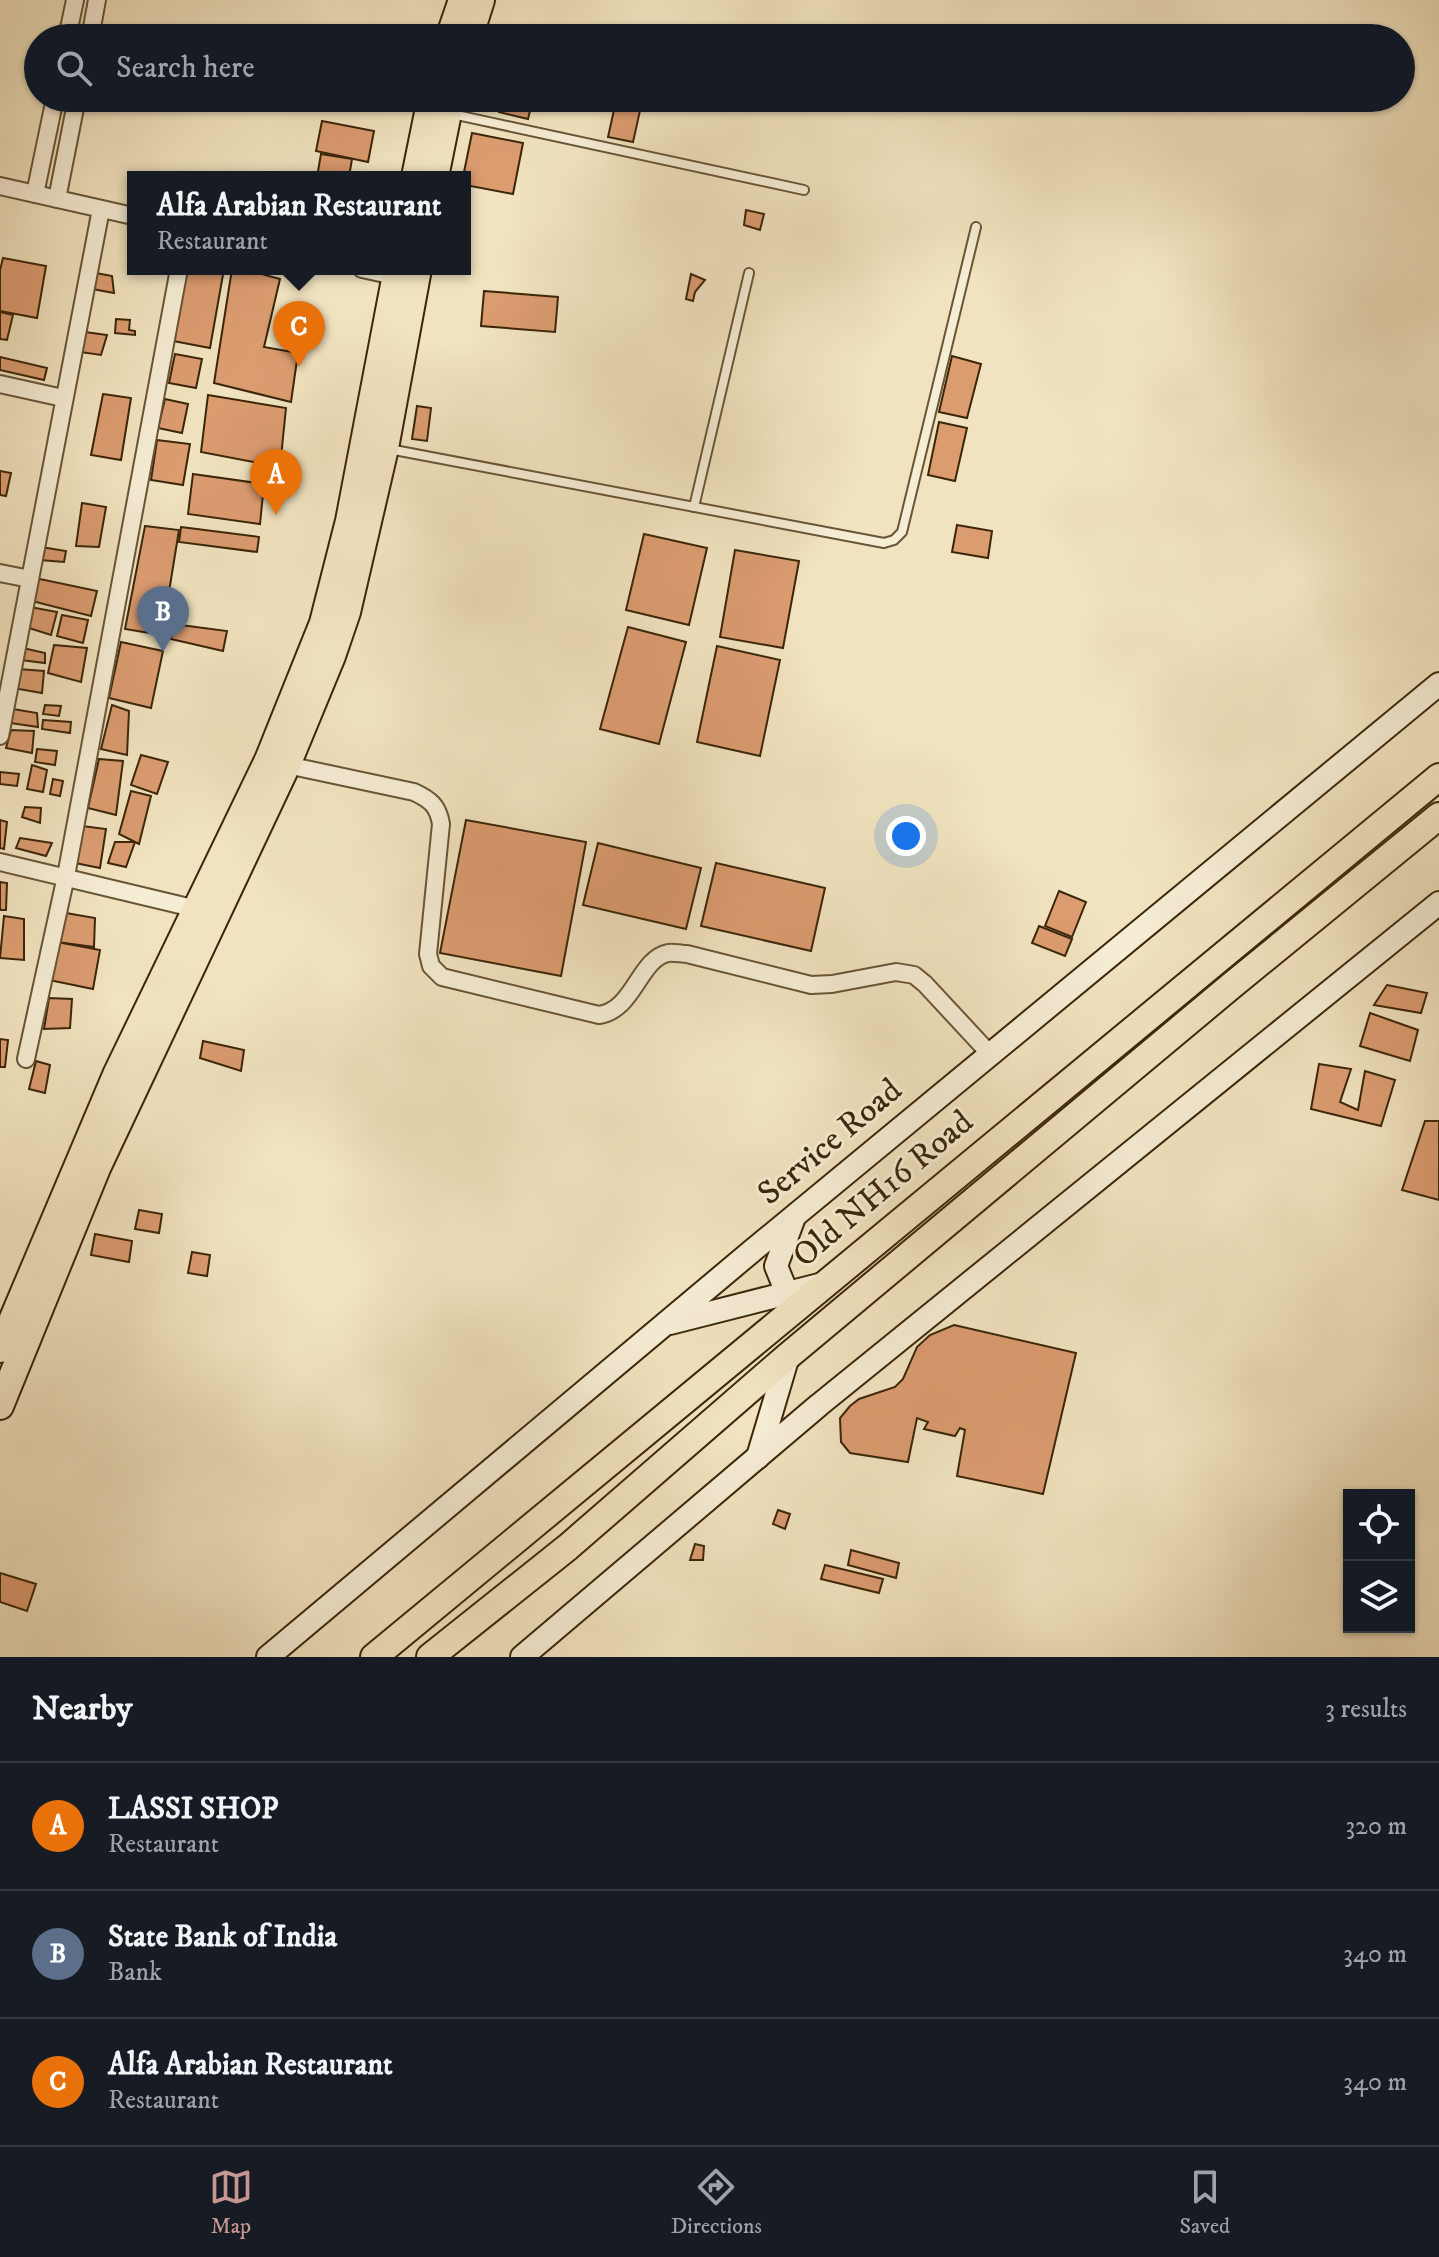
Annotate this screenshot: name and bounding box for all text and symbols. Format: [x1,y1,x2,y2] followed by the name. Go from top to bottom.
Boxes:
[24,24,1415,112] search box
[52,46,96,90] icon: search
[116,50,255,87] text: Search here
[127,171,471,275] popup
[157,188,441,225] text: Alfa Arabian Restaurant
[157,225,268,258] text: Restaurant
[273,301,325,367] pin: C
[250,449,302,515] pin: A
[137,586,189,652] pin: B
[886,816,926,856] your location
[749,1070,911,1214] street label: Service Road
[784,1101,982,1277] street label: Old NH16 Road
[1343,1489,1415,1633] map controls
[1343,1489,1415,1561] button: locate
[1343,1561,1415,1633] button: layers
[32,1688,133,1730] text: Nearby
[1325,1693,1407,1726] text: 3 results
[108,1791,278,1828] text: LASSI SHOP
[50,1810,66,1843] text: A
[1345,1810,1407,1843] text: 320 m
[108,1828,219,1861] text: Restaurant
[108,1919,337,1956] text: State Bank of India
[50,1938,66,1971] text: B
[1343,1938,1407,1971] text: 340 m
[108,1956,162,1989] text: Bank
[108,2047,393,2084] text: Alfa Arabian Restaurant
[49,2066,67,2099] text: C
[1343,2066,1407,2099] text: 340 m
[108,2084,219,2117] text: Restaurant
[209,2165,253,2240] tab: Map
[671,2165,762,2240] tab: Directions
[1180,2165,1230,2240] tab: Saved

